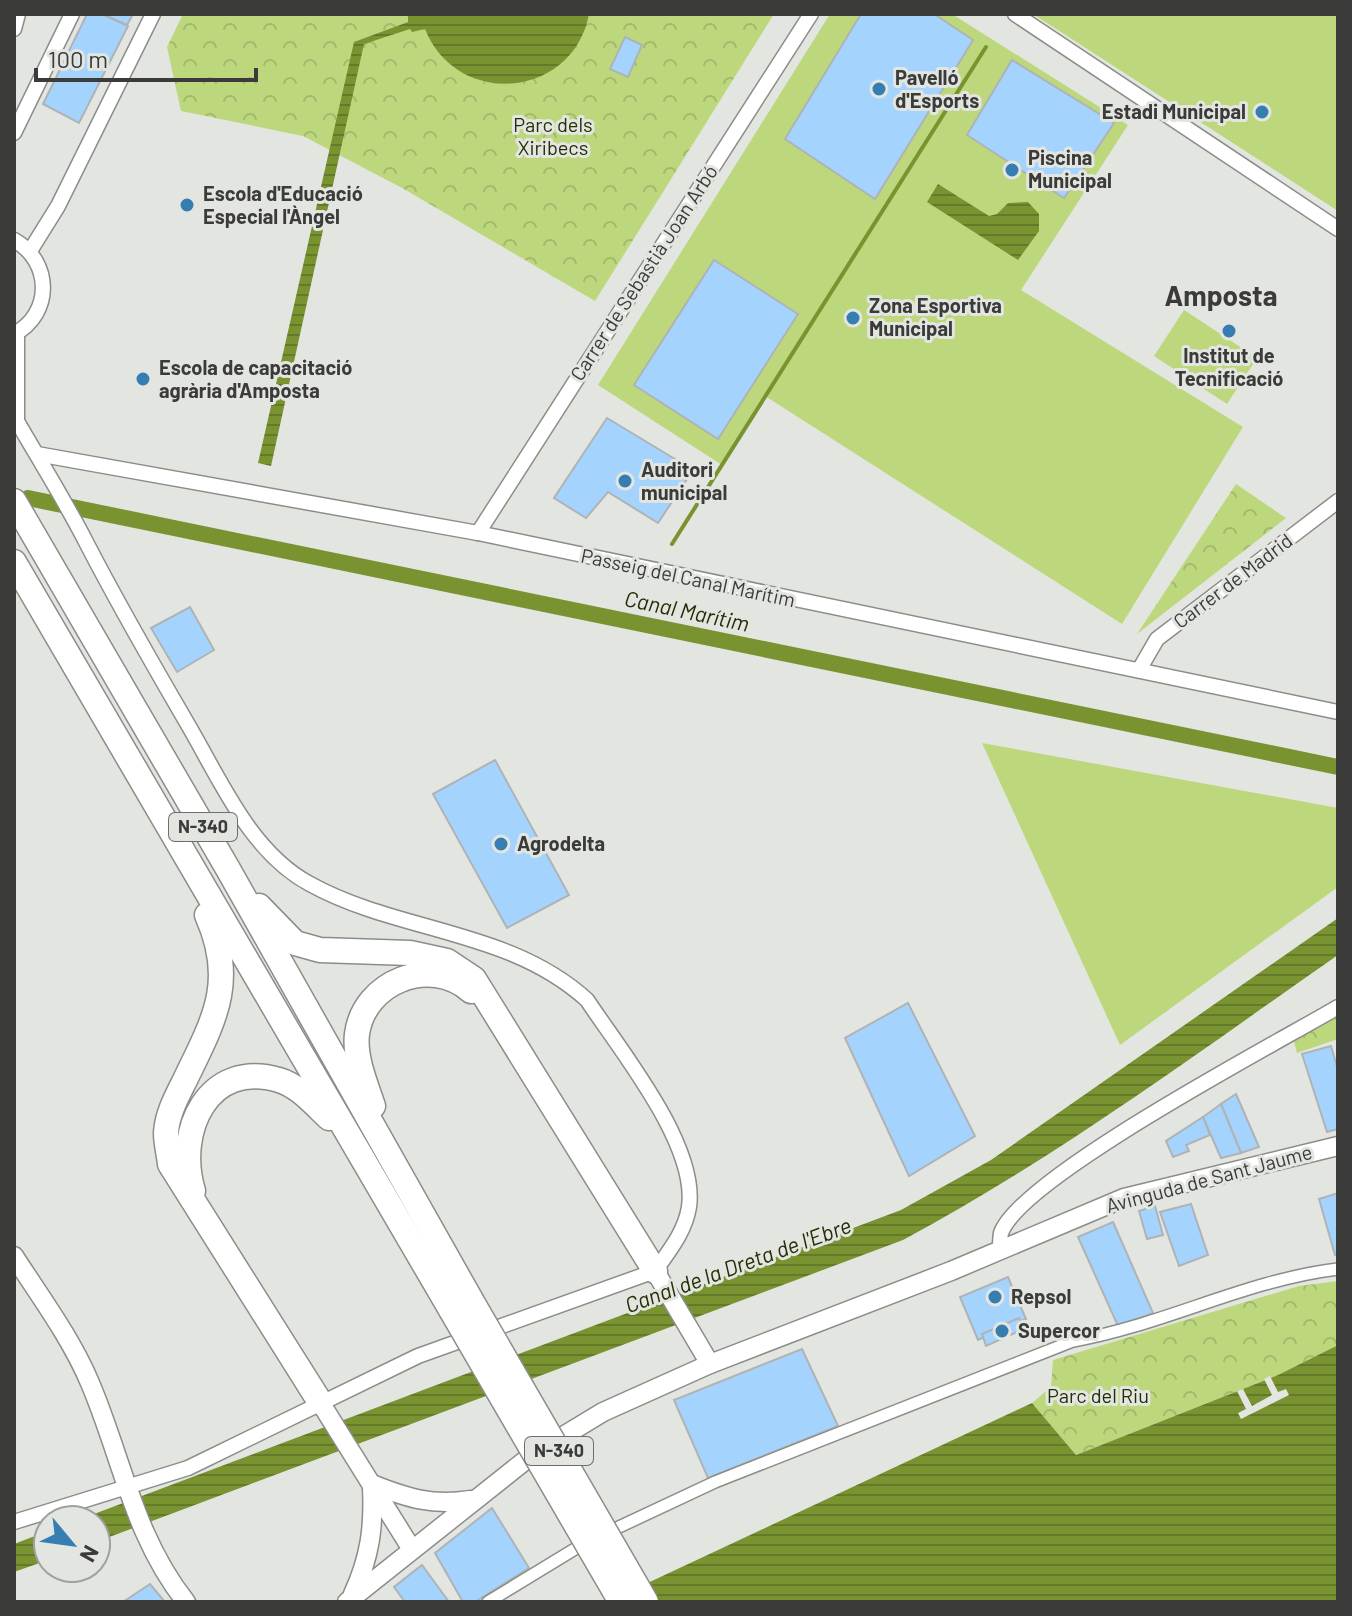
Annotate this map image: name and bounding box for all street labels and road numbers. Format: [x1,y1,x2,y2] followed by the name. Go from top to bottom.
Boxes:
[564,160,722,385] street label: Carrer de Sebastià Joan Arbó
[1168,528,1297,633] street label: Carrer de Madrid
[579,544,797,612] street label: Passeig del Canal Marítim
[169,813,237,841] road number: N-340
[1103,1139,1315,1217] street label: Avinguda de Sant Jaume
[525,1437,593,1465] road number: N-340

